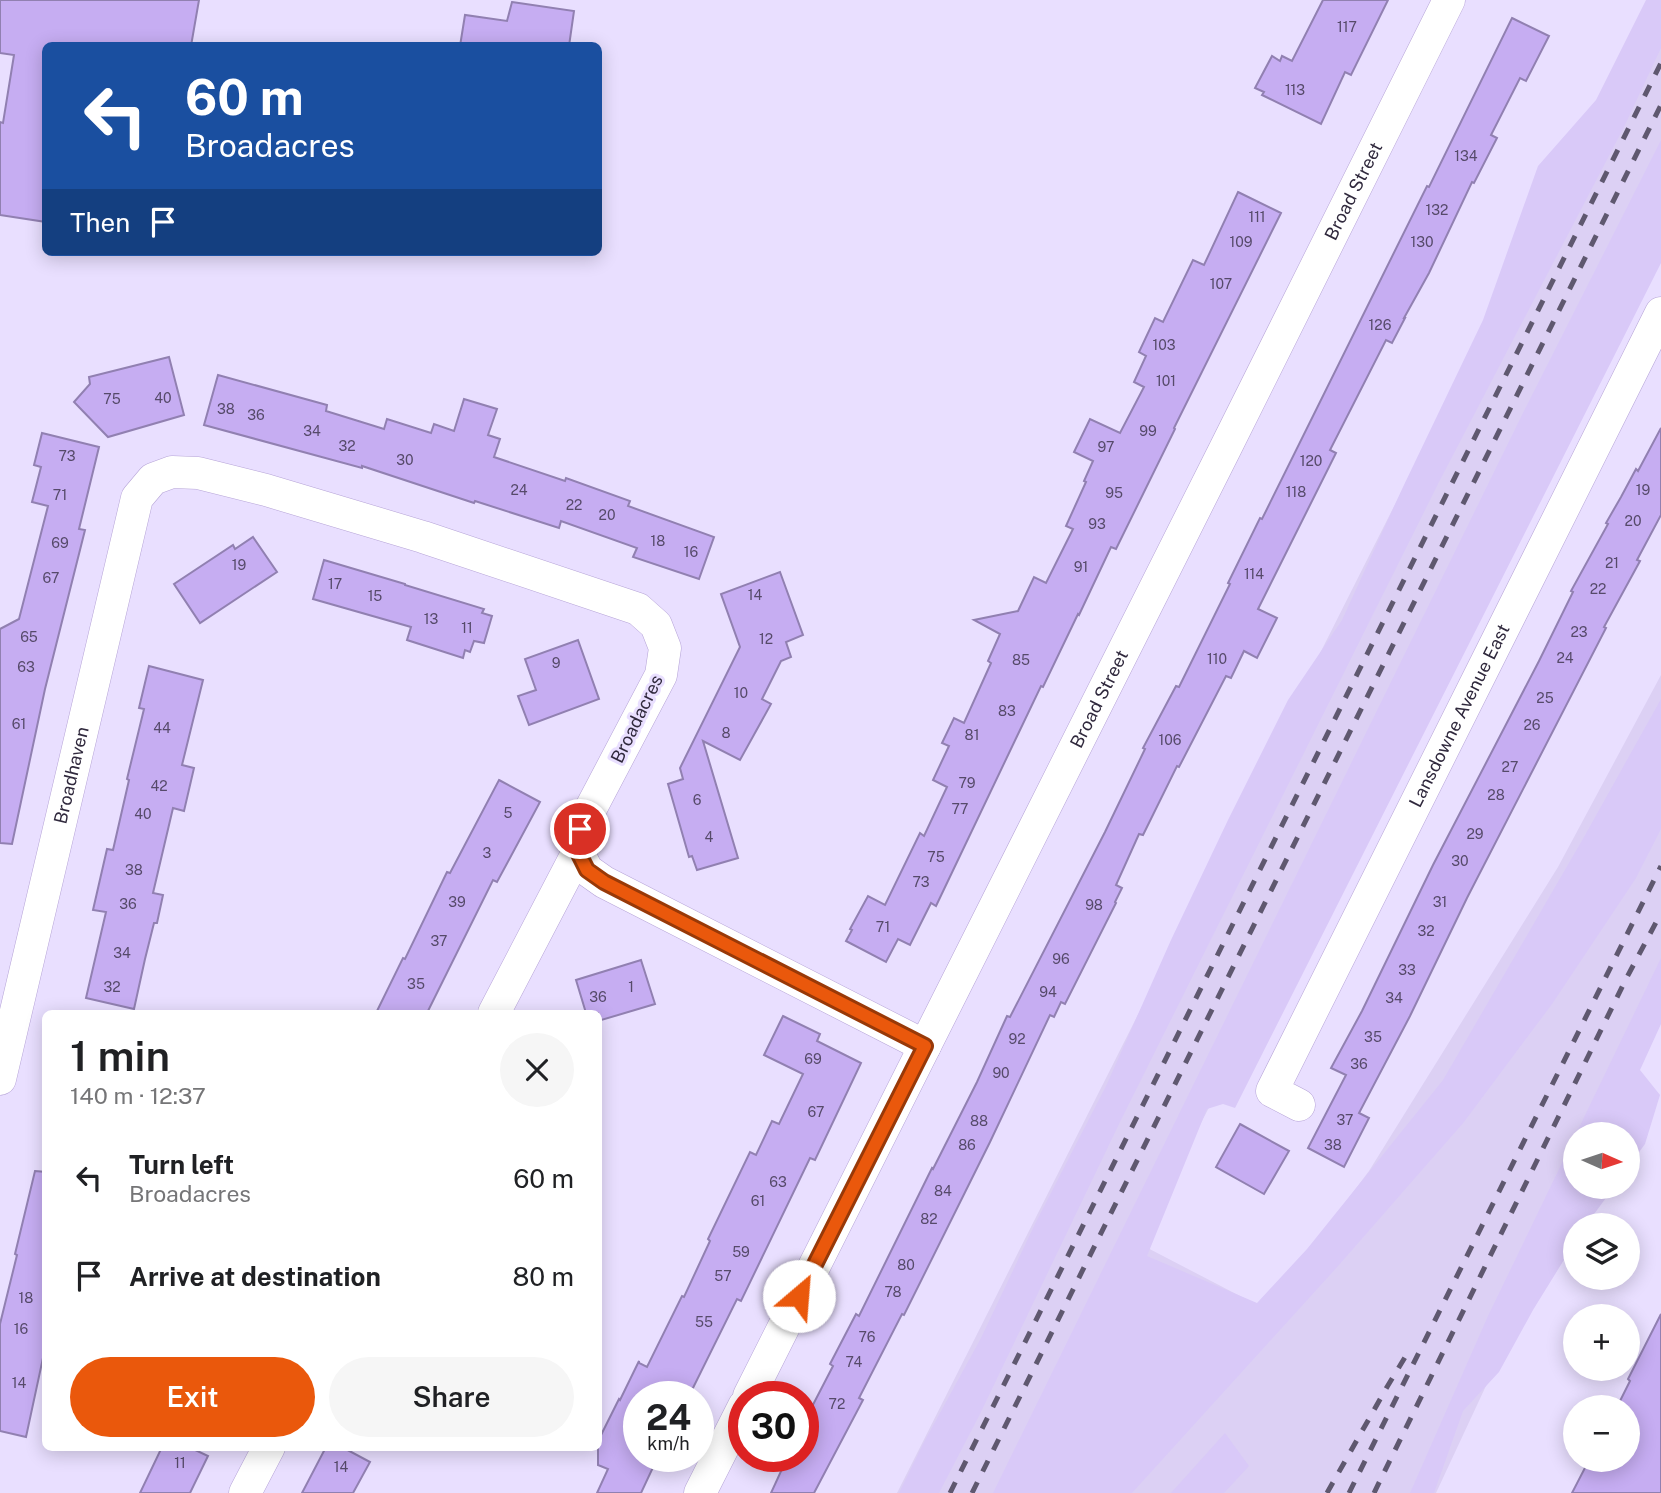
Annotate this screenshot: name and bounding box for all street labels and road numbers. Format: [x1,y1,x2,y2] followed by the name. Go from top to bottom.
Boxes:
[1320,139,1386,243] street label: Broad Street
[1405,620,1514,811] street label: Lansdowne Avenue East
[1065,646,1132,751] street label: Broad Street
[606,671,667,766] street label: Broadacres
[49,724,93,826] street label: Broadhaven

